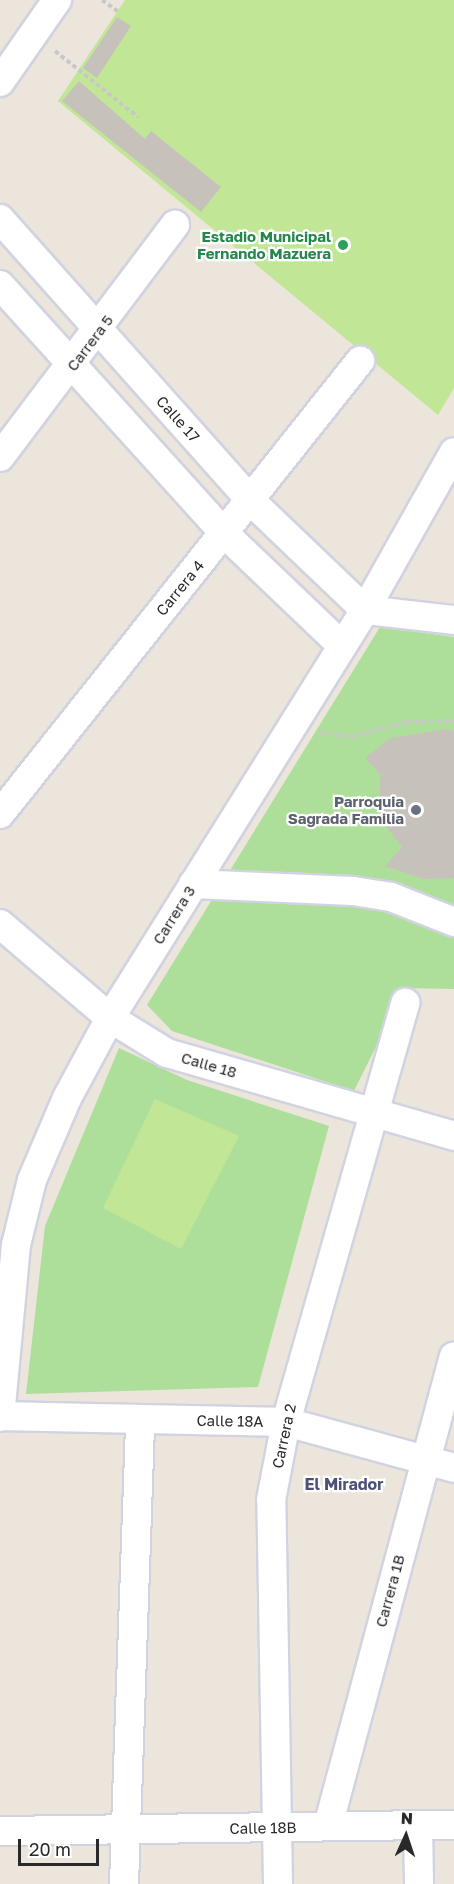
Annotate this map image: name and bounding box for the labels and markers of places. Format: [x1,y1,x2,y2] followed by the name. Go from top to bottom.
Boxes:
[197,227,331,262] place label: Estadio Municipal Fernando Mazuera
[336,238,350,252] marker: Estadio Municipal Fernando Mazuera
[288,792,404,827] place label: Parroquia Sagrada Familia
[409,803,423,817] marker: Parroquia Sagrada Familia

